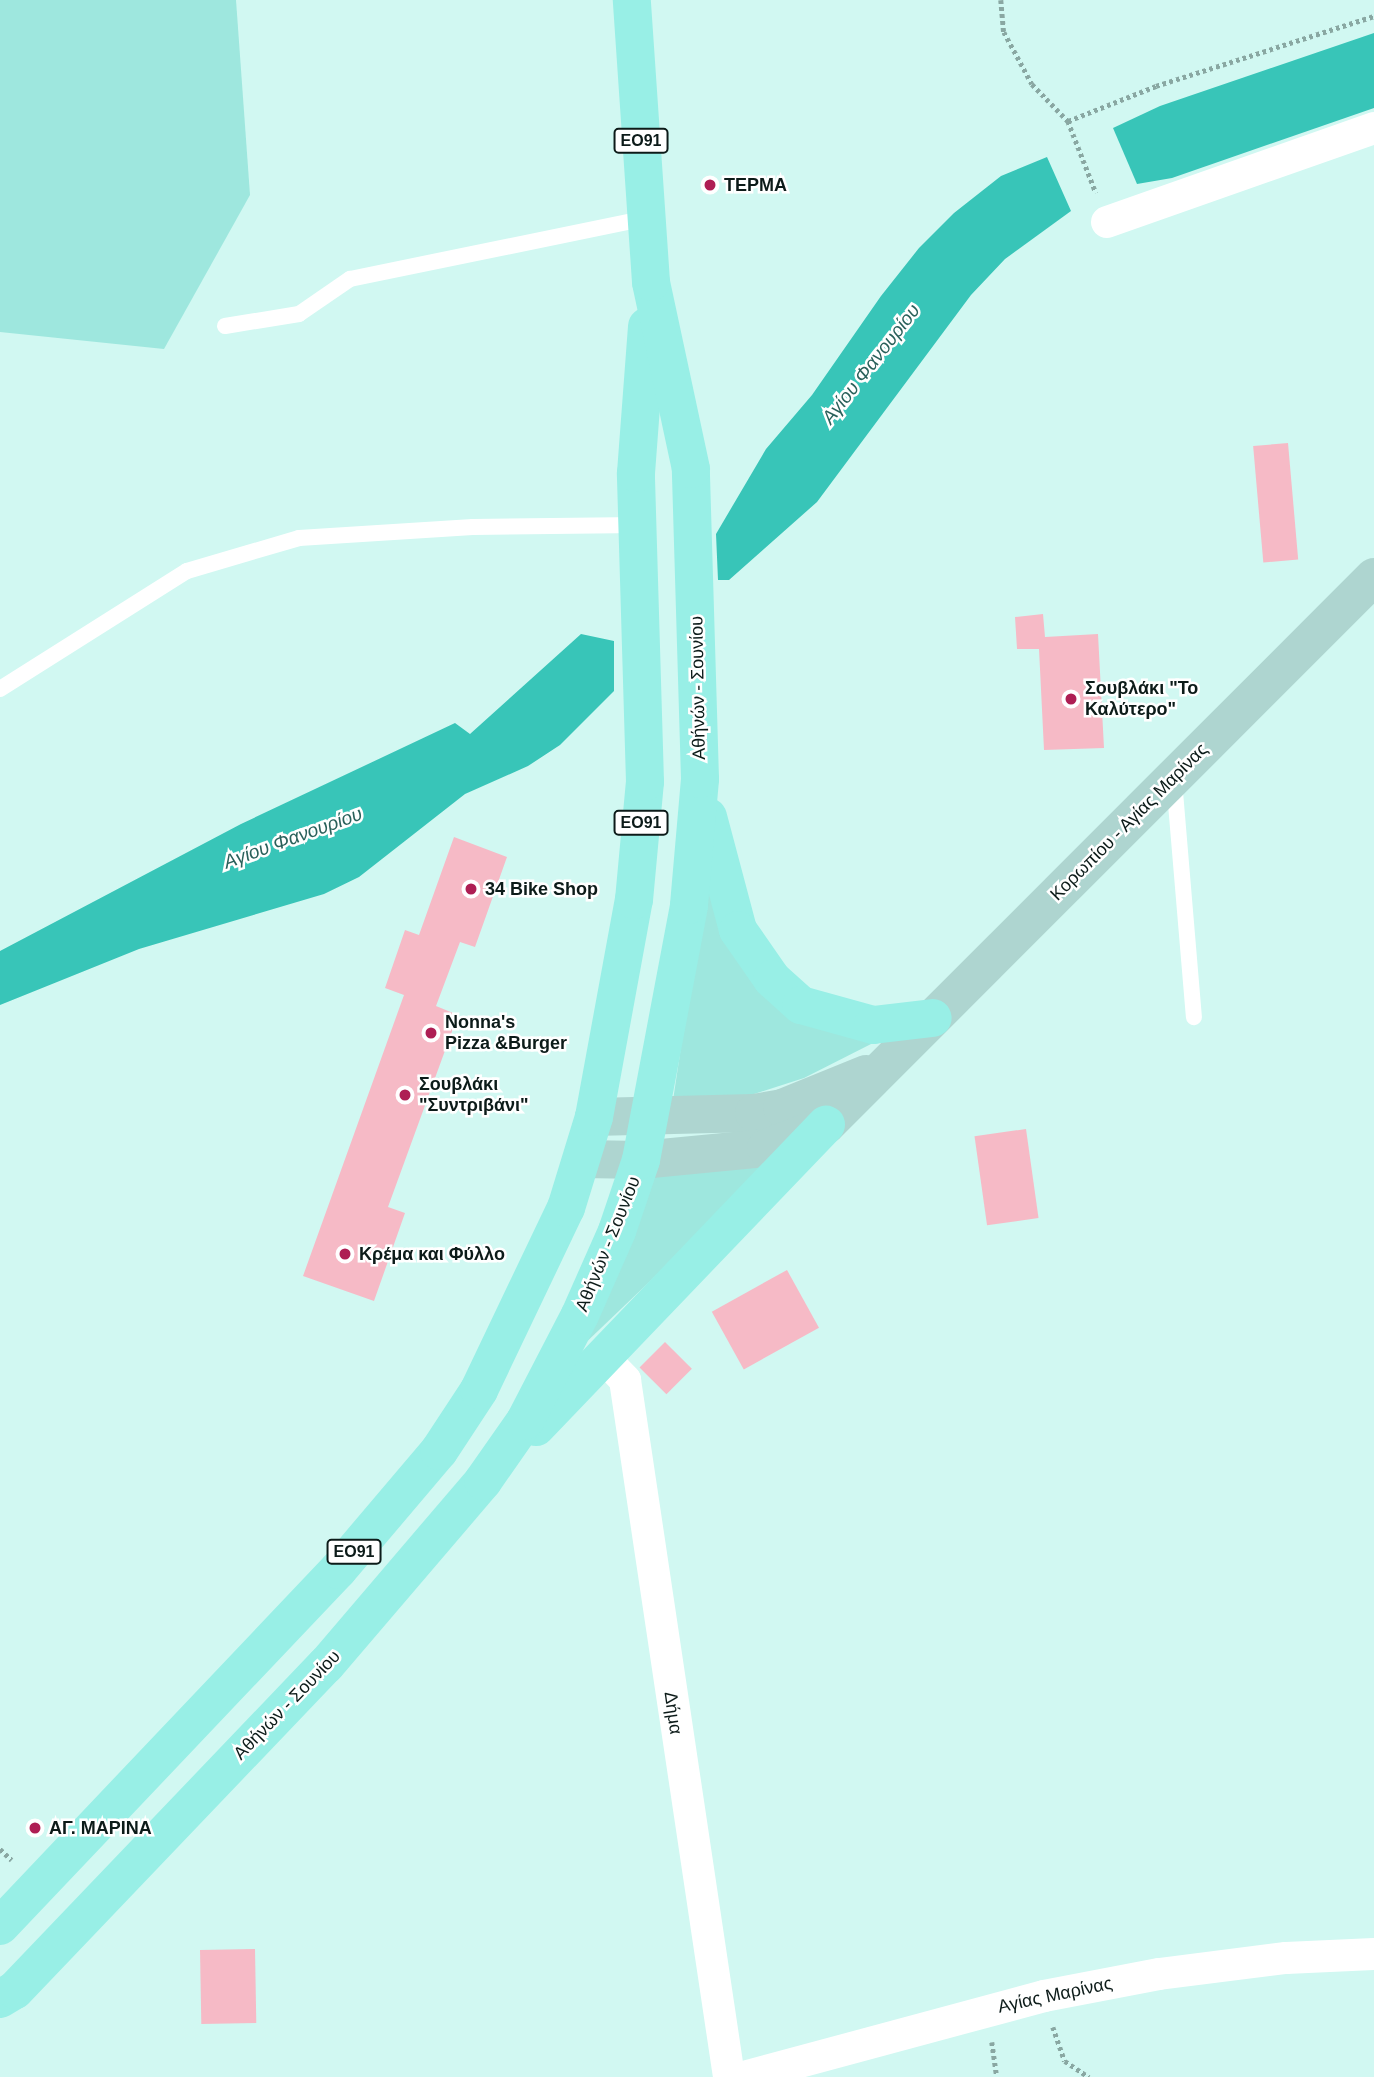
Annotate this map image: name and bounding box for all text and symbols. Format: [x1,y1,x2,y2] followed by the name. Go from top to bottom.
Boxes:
[613,128,669,154] road number: ΕΟ91
[724,174,787,196] place label: ΤΕΡΜΑ
[702,177,718,193] marker: ΤΕΡΜΑ
[817,300,925,428] water label: Αγίου Φανουρίου
[686,616,710,760] street label: Αθήνών - Σουνίου
[1085,678,1198,720] place label: Σουβλάκι "Το Καλύτερο"
[1063,691,1079,707] marker: Σουβλάκι "Το Καλύτερο"
[1045,738,1213,906] street label: Κορωπίου - Αγίας Μαρίνας
[221,802,365,874] water label: Αγίου Φανουρίου
[613,810,669,836] road number: ΕΟ91
[485,878,598,900] place label: 34 Bike Shop
[463,881,479,897] marker: 34 Bike Shop
[445,1012,567,1054] place label: Nonna's Pizza &Burger
[423,1025,439,1041] marker: Nonna's Pizza &Burger
[419,1074,529,1116] place label: Σουβλάκι "Συντριβάνι"
[397,1087,413,1103] marker: Σουβλάκι "Συντριβάνι"
[571,1173,645,1315] street label: Αθήνών - Σουνίου
[359,1243,505,1265] place label: Κρέμα και Φύλλο
[337,1246,353,1262] marker: Κρέμα και Φύλλο
[326,1540,382,1564] road number: ΕΟ91
[229,1646,345,1764] street label: Αθήνών - Σουνίου
[659,1690,687,1736] street label: Δήμα
[49,1817,152,1839] place label: ΑΓ. ΜΑΡΙΝΑ
[27,1820,43,1836] marker: ΑΓ. ΜΑΡΙΝΑ
[996,1972,1114,2018] street label: Αγίας Μαρίνας

